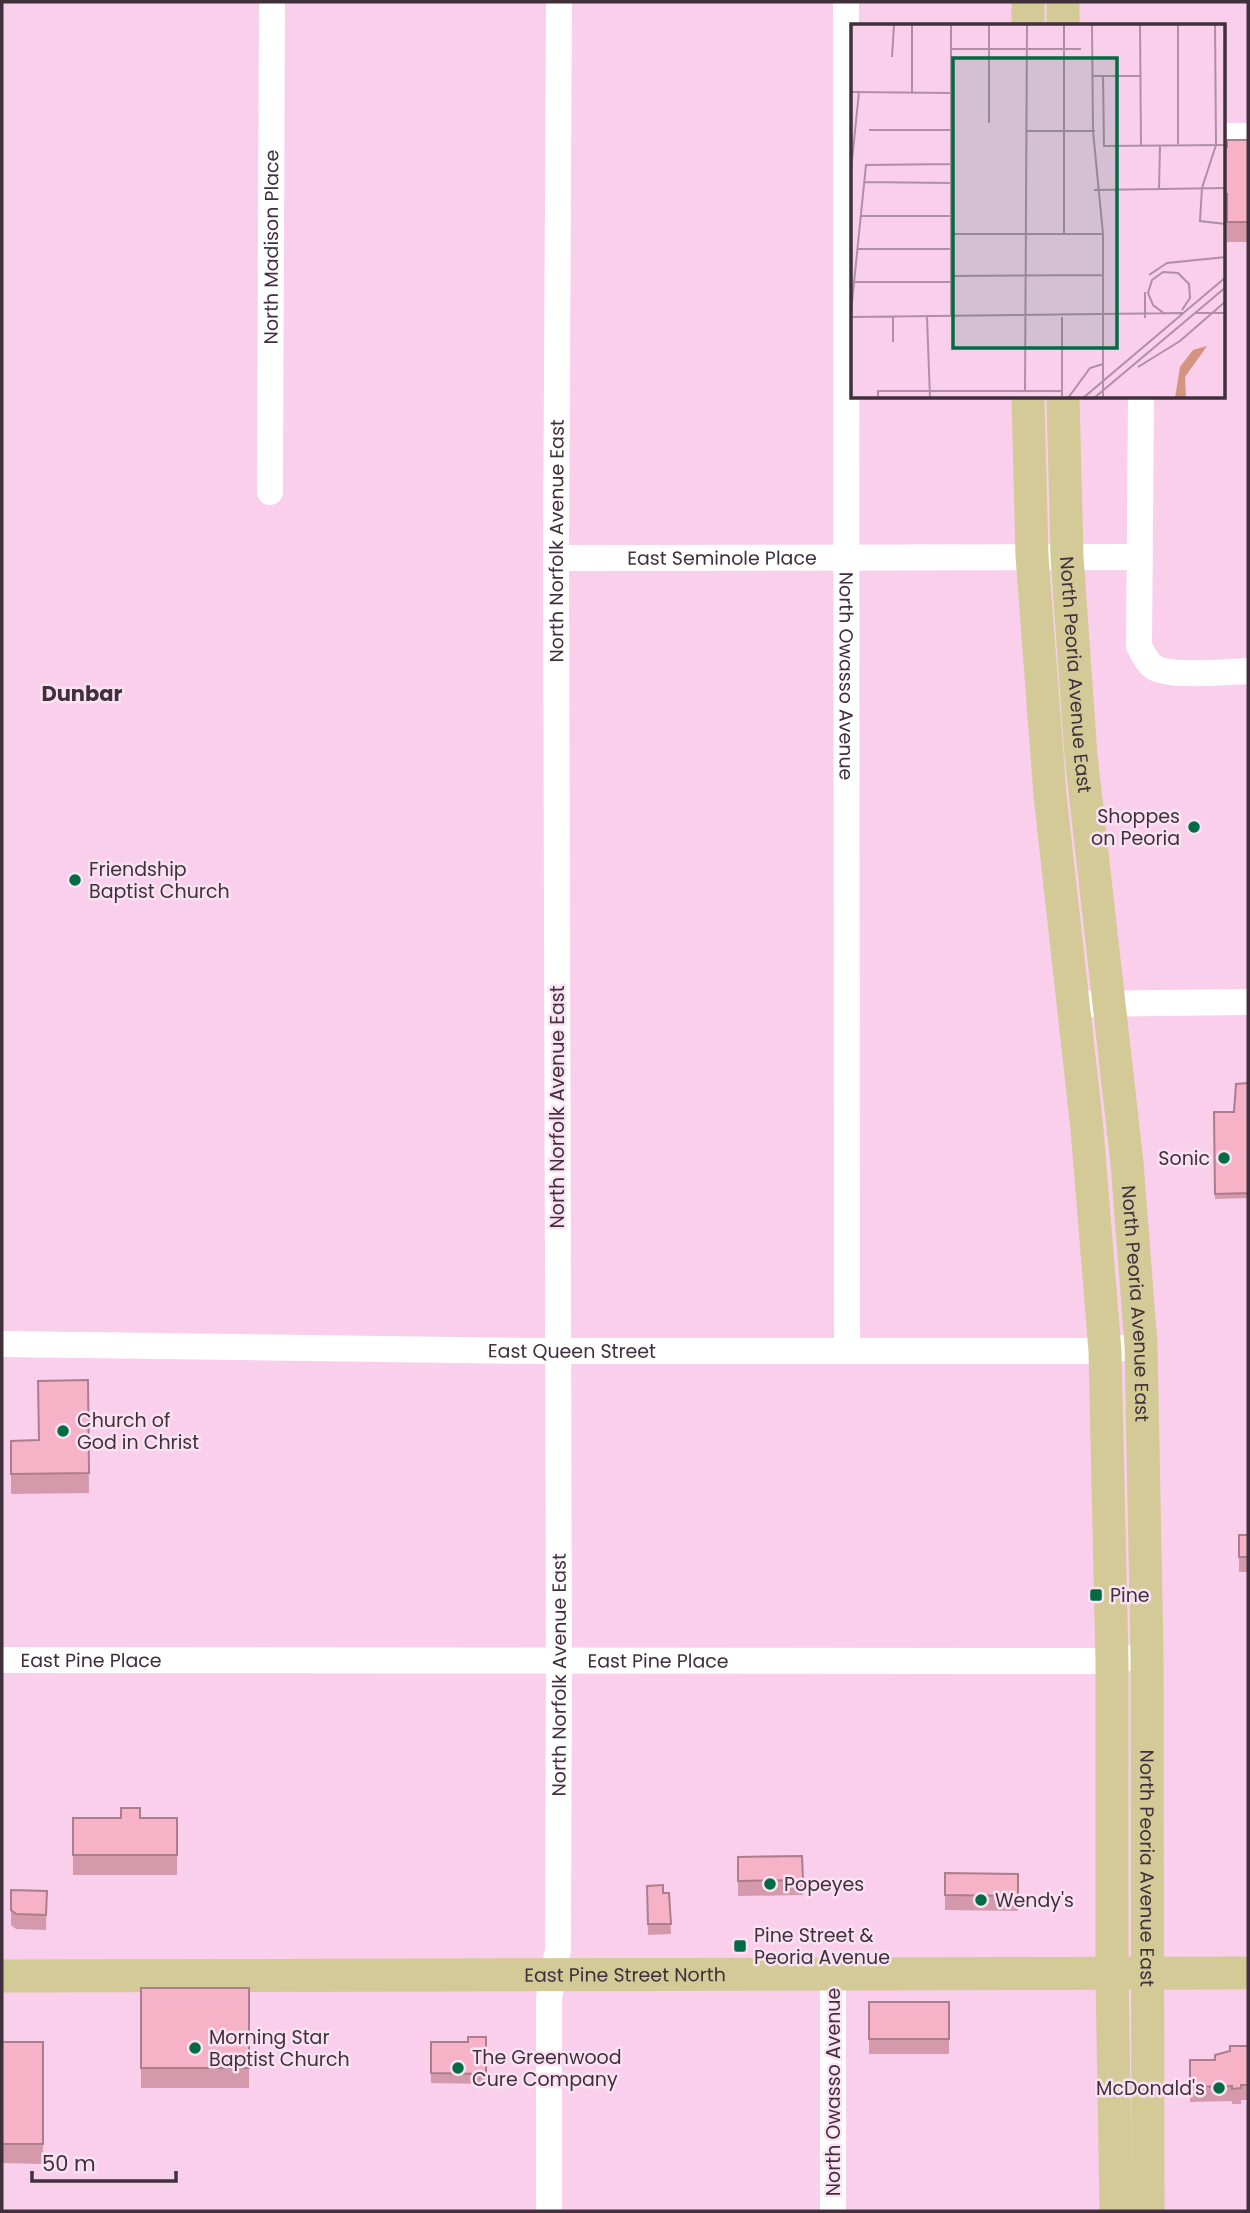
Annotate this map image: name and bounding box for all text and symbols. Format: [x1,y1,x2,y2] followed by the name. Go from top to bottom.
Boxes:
[851,24,1226,399] inset map
[257,150,285,344] street label: North Madison Place
[542,419,570,663] street label: North Norfolk Avenue East
[627,544,817,571] street label: East Seminole Place
[1053,555,1099,795] street label: North Peoria Avenue East
[833,572,860,780] street label: North Owasso Avenue
[41,679,123,708] district label: Dunbar
[1091,803,1180,852] place label: Shoppes on Peoria
[1186,819,1202,835] marker: Shoppes on Peoria
[89,856,230,905] place label: Friendship Baptist Church
[67,872,83,888] marker: Friendship Baptist Church
[544,985,571,1229] street label: North Norfolk Avenue East
[1158,1145,1210,1172] place label: Sonic
[1216,1150,1232,1166] marker: Sonic
[1115,1184,1156,1422] street label: North Peoria Avenue East
[488,1337,656,1365] street label: East Queen Street
[77,1407,199,1456] place label: Church of God in Christ
[55,1423,71,1439] marker: Church of God in Christ
[545,1553,573,1797] street label: North Norfolk Avenue East
[1110,1582,1150,1609] place label: Pine
[1088,1587,1104,1603] marker: Pine
[20,1647,162,1674] street label: East Pine Place
[587,1647,729,1674] street label: East Pine Place
[1134,1750,1161,1987] street label: North Peoria Avenue East
[784,1871,864,1898] place label: Popeyes
[762,1876,778,1892] marker: Popeyes
[995,1887,1074,1914] place label: Wendy's
[973,1892,989,1908] marker: Wendy's
[754,1922,890,1971] place label: Pine Street & Peoria Avenue
[732,1938,748,1954] marker: Pine Street & Peoria Avenue
[524,1961,726,1988] street label: East Pine Street North
[820,1988,847,2196] street label: North Owasso Avenue
[209,2024,350,2073] place label: Morning Star Baptist Church
[187,2040,203,2056] marker: Morning Star Baptist Church
[472,2044,622,2093] place label: The Greenwood Cure Company
[450,2060,466,2076] marker: The Greenwood Cure Company
[1096,2075,1205,2102] place label: McDonald's
[1211,2080,1227,2096] marker: McDonald's
[32,2140,175,2184] scale bar
[42,2149,96,2178] text: 50 m

